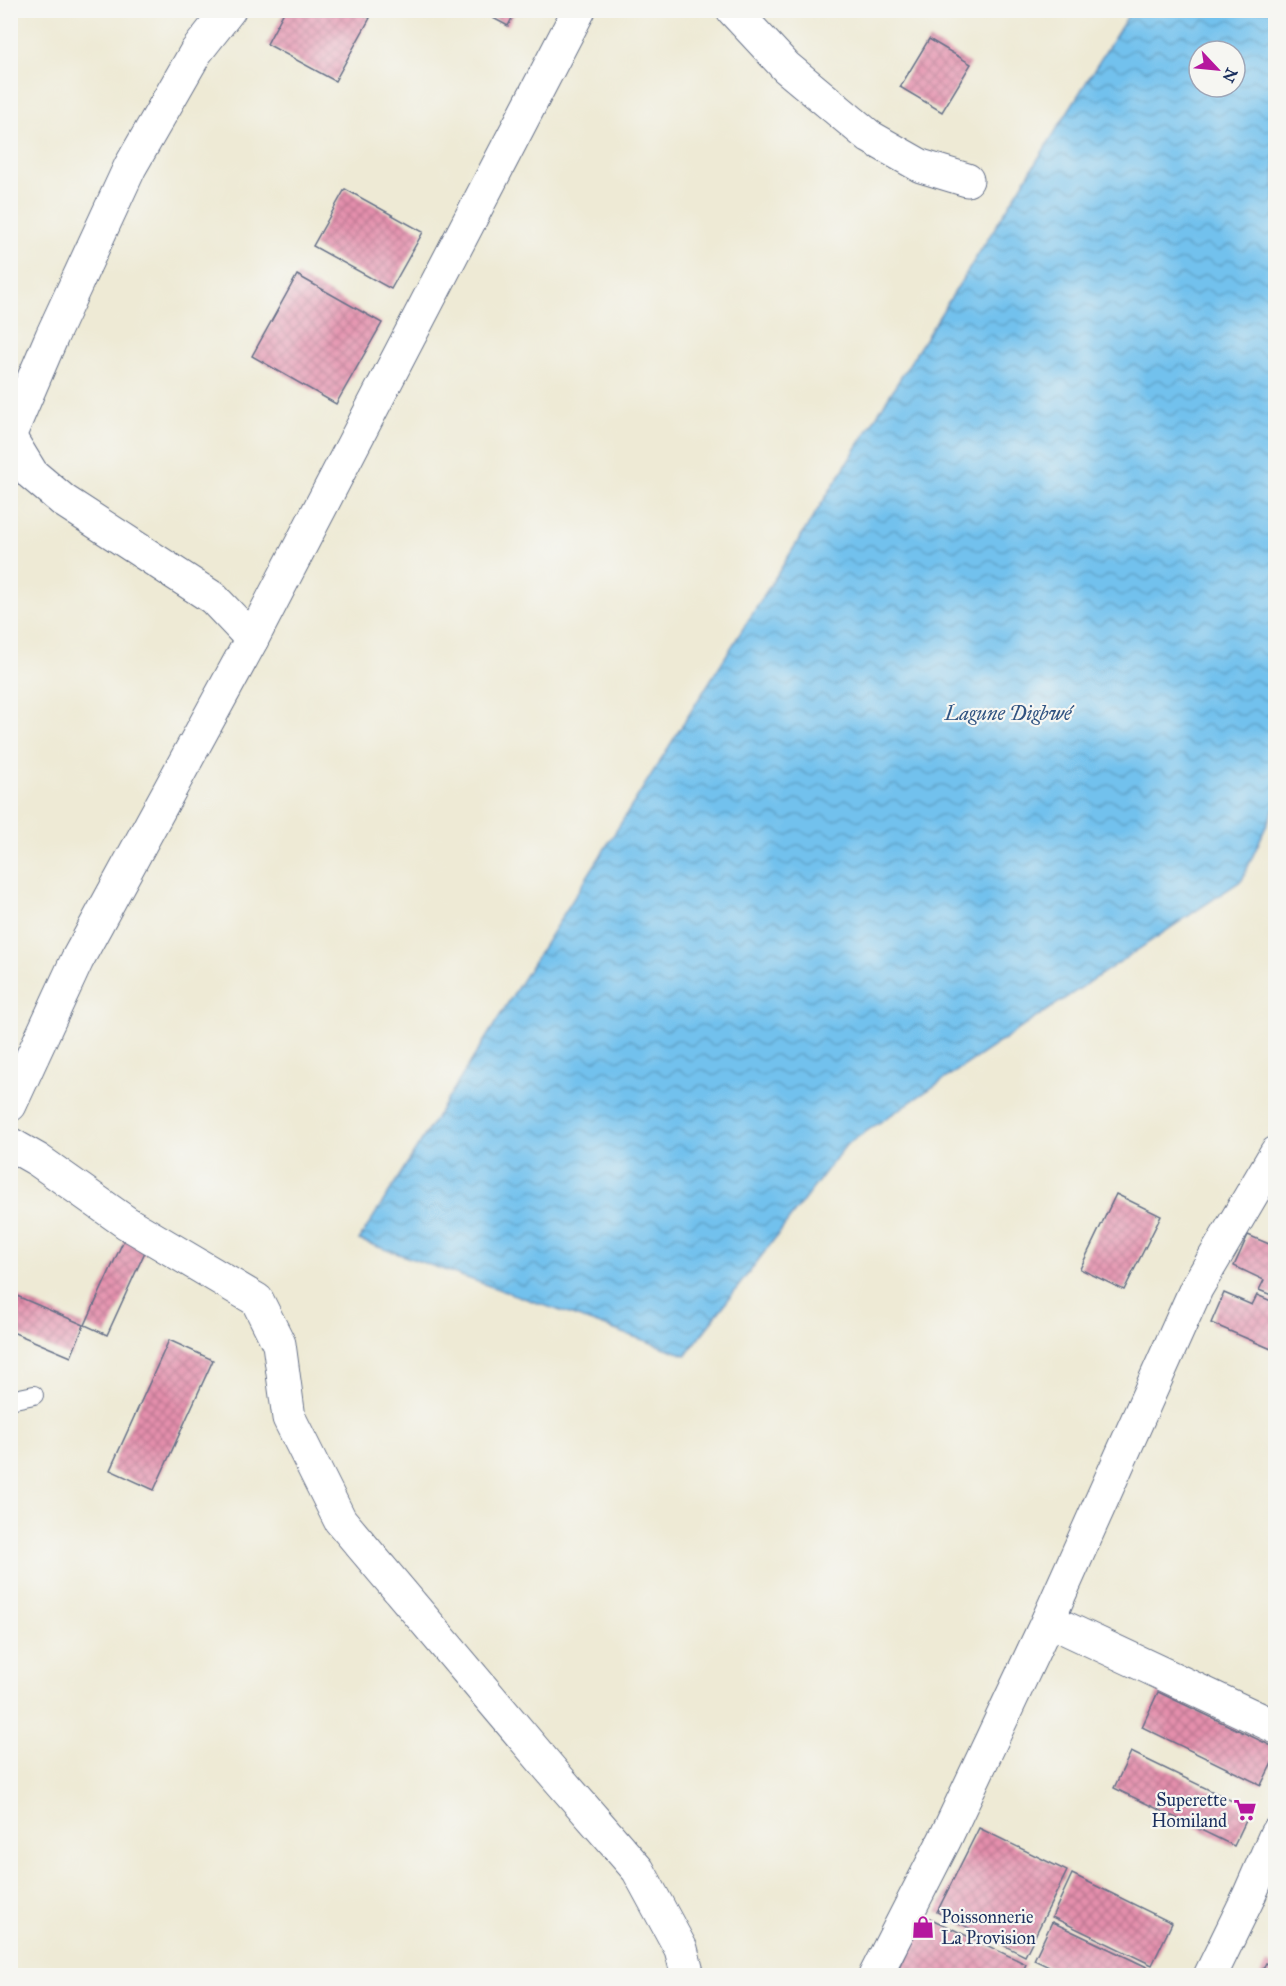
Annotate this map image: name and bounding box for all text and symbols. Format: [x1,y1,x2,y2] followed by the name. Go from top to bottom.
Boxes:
[1187,39,1247,99] north arrow
[1218,65,1242,86] text: N
[944,701,1075,725] water label: Lagune Digbwé
[1151,1789,1227,1832] place label: Superette Homiland
[1232,1797,1258,1823] supermarket icon: Superette Homiland
[941,1906,1036,1949] place label: Poissonnerie La Provision
[910,1914,936,1940] shop icon: Poissonnerie La Provision

